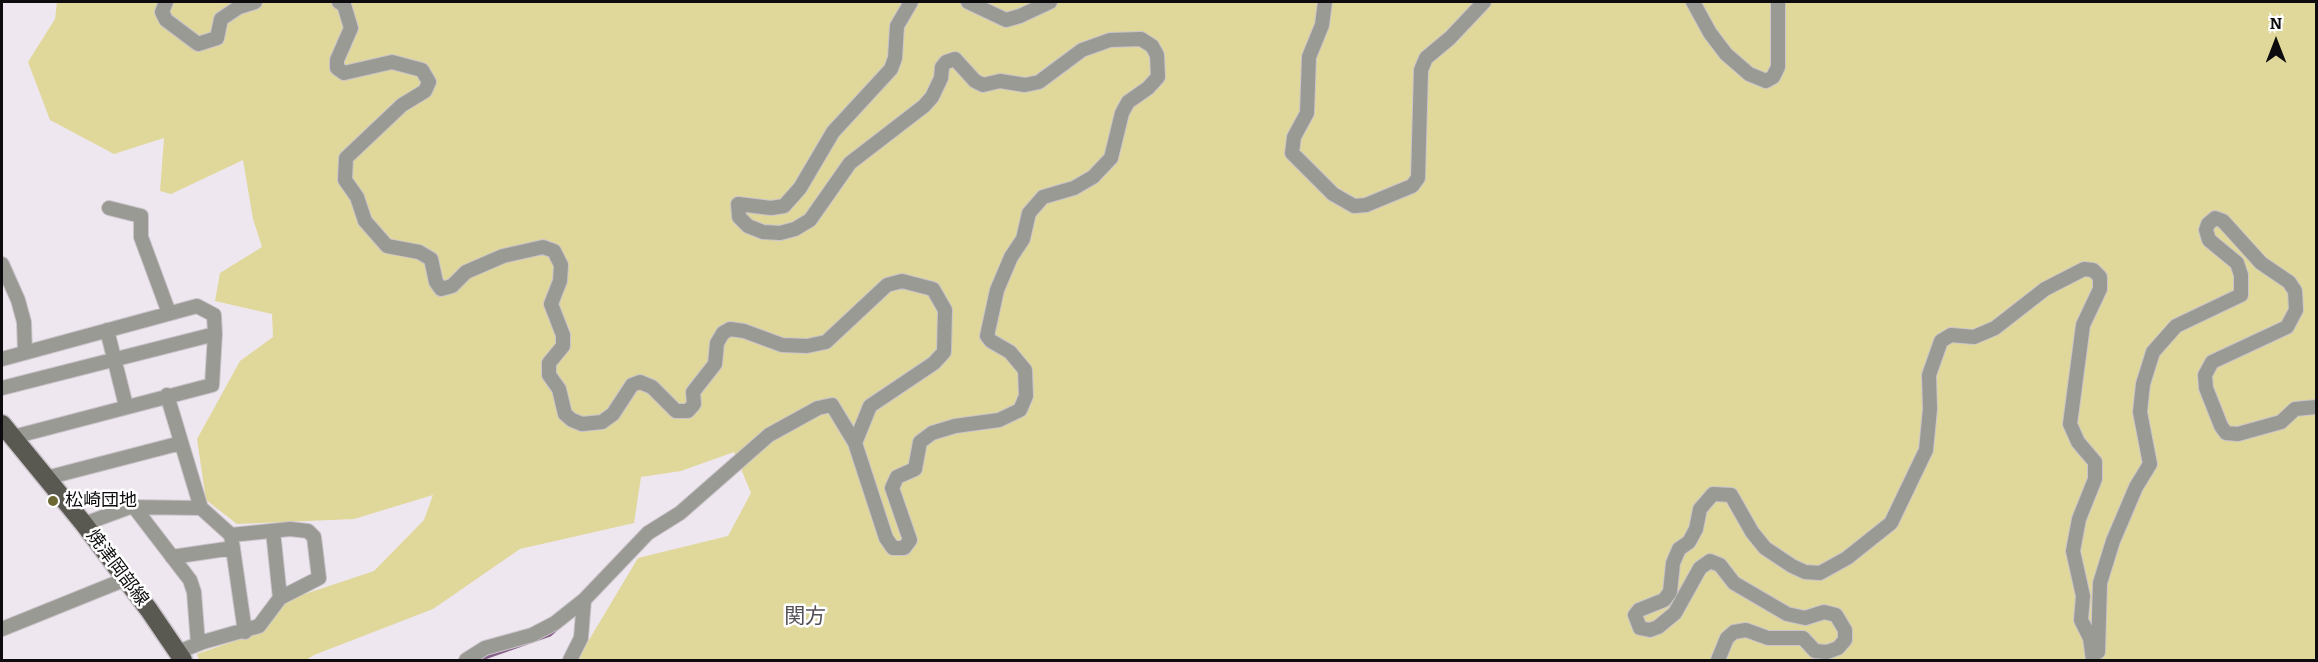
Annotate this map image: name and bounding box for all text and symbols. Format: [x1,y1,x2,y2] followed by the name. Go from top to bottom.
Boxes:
[2246,12,2306,72] north arrow
[2270,14,2282,33] text: N
[65,490,137,512] place label: 松崎団地
[46,494,60,508] marker: 松崎団地
[81,526,153,610] street label: 焼津岡部線
[784,604,826,630] district label: 関方

